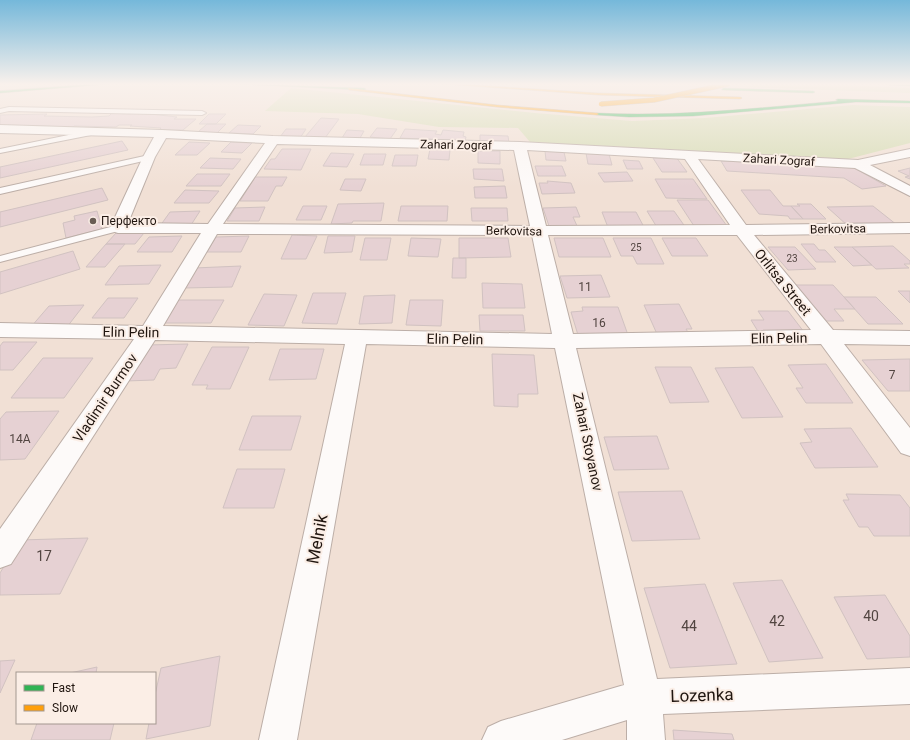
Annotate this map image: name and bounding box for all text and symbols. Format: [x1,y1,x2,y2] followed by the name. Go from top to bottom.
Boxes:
[420,137,493,153] street label: Zahari Zograf
[743,151,816,169] street label: Zahari Zograf
[101,214,157,228] place label: Перфекто
[88,216,98,226] marker: Перфекто
[810,222,866,236] street label: Berkovitsa
[486,224,542,238] street label: Berkovitsa
[630,242,642,253] house number: 25
[751,245,815,319] street label: Orlitsa Street
[786,253,798,264] house number: 23
[578,280,592,294] house number: 11
[592,316,606,330] house number: 16
[103,324,159,340] street label: Elin Pelin
[751,330,807,346] street label: Elin Pelin
[427,331,483,347] street label: Elin Pelin
[69,351,141,445] street label: Vladimir Burmov
[889,368,896,382] house number: 7
[570,391,606,493] street label: Zahari Stoyanov
[9,432,31,446] house number: 14А
[302,512,332,566] street label: Melnik
[36,548,52,564] house number: 17
[863,608,879,624] house number: 40
[769,613,785,629] house number: 42
[681,618,697,634] house number: 44
[16,672,156,724] legend
[52,681,75,695] text: Fast
[670,684,734,706] street label: Lozenka
[52,701,78,715] text: Slow

